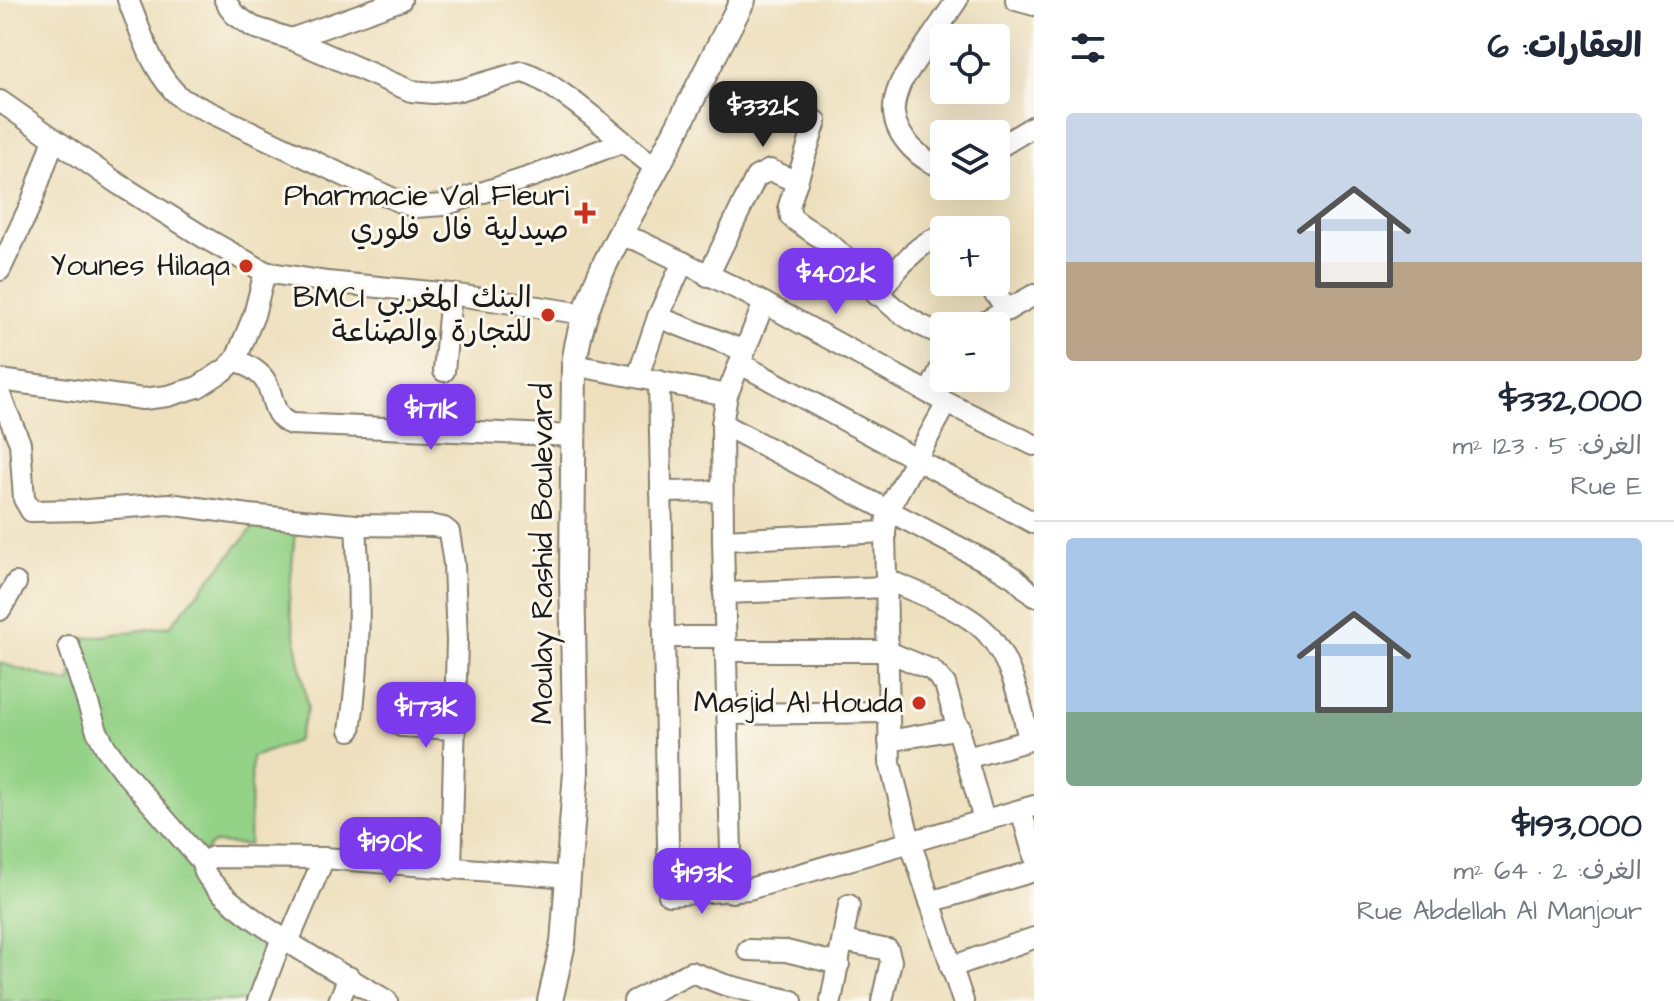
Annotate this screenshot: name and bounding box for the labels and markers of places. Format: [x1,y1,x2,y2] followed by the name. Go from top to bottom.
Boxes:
[707,81,819,149] pin: $332K
[284,175,569,251] place label: Pharmacie Val Fleuri صيدلية فال فلوري
[576,204,594,222] marker: Pharmacie Val Fleuri صيدلية فال فلوري
[50,245,230,287] place label: Younes Hilaqa
[780,248,892,316] pin: $402K
[237,257,255,275] marker: Younes Hilaqa
[293,277,532,353] place label: BMCI البنك المغربي للتجارة والصناعة
[539,306,557,324] marker: BMCI البنك المغربي للتجارة والصناعة
[375,384,487,452] pin: $171K
[370,682,482,750] pin: $173K
[694,682,903,724] place label: Masjid Al Houda
[910,694,928,712] marker: Masjid Al Houda
[334,817,446,885] pin: $190K
[646,848,758,916] pin: $193K

